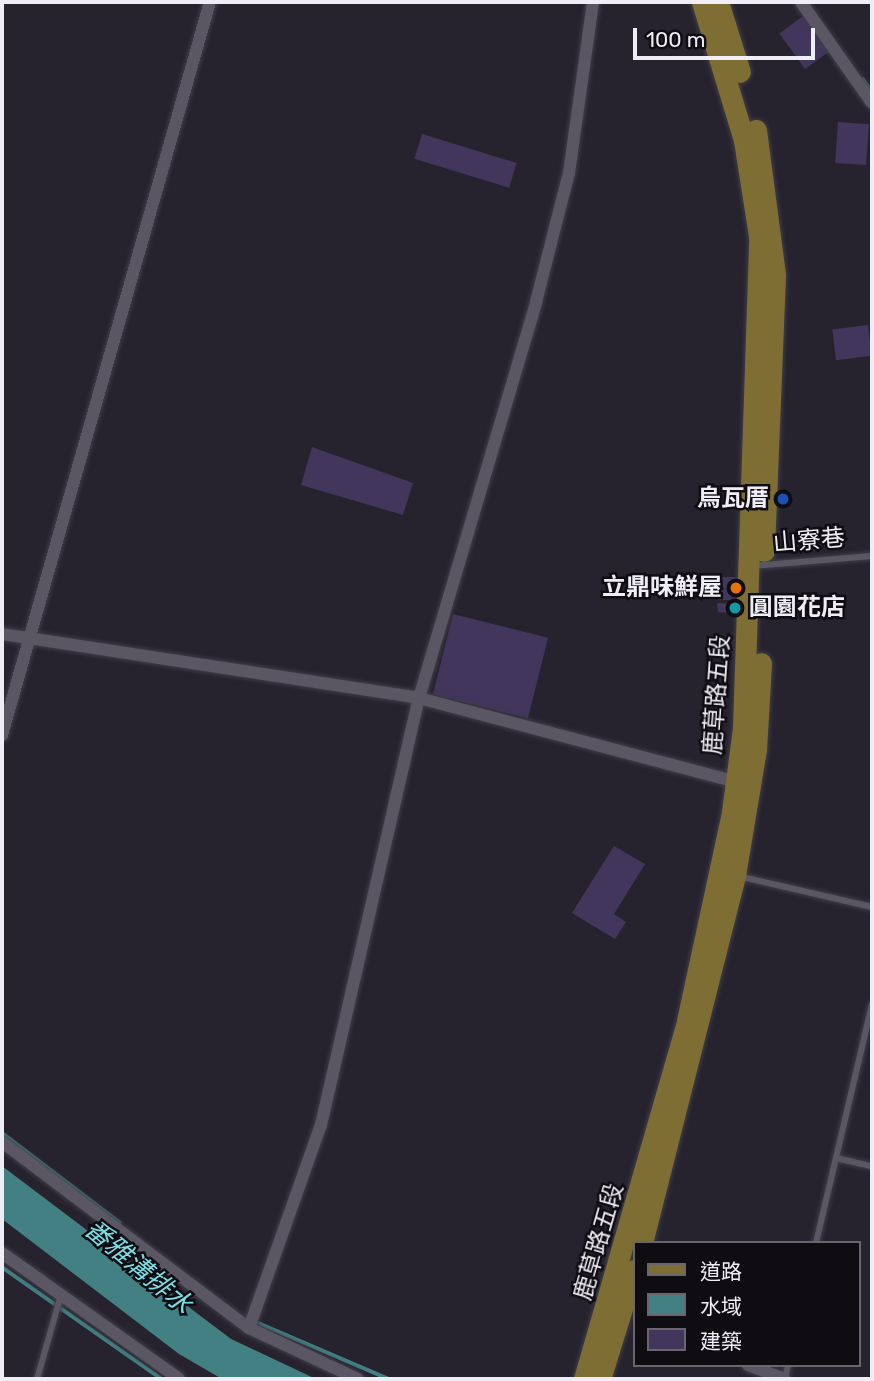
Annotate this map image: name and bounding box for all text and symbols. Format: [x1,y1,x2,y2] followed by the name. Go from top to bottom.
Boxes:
[636,14,818,58] scale bar
[646,27,705,52] text: 100 m
[697,485,769,513] place label: 烏瓦厝
[775,491,791,507] marker: 烏瓦厝
[772,524,846,558] street label: 山寮巷
[602,574,722,602] place label: 立鼎味鮮屋
[728,580,744,596] marker: 立鼎味鮮屋
[749,594,845,622] place label: 圓園花店
[727,600,743,616] marker: 圓園花店
[698,634,736,756] street label: 鹿草路五段
[569,1180,629,1304] street label: 鹿草路五段
[78,1213,198,1321] water label: 番雅溝排水
[632,1241,860,1367] legend
[700,1259,742,1284] text: 道路
[700,1294,742,1319] text: 水域
[700,1329,742,1354] text: 建築

